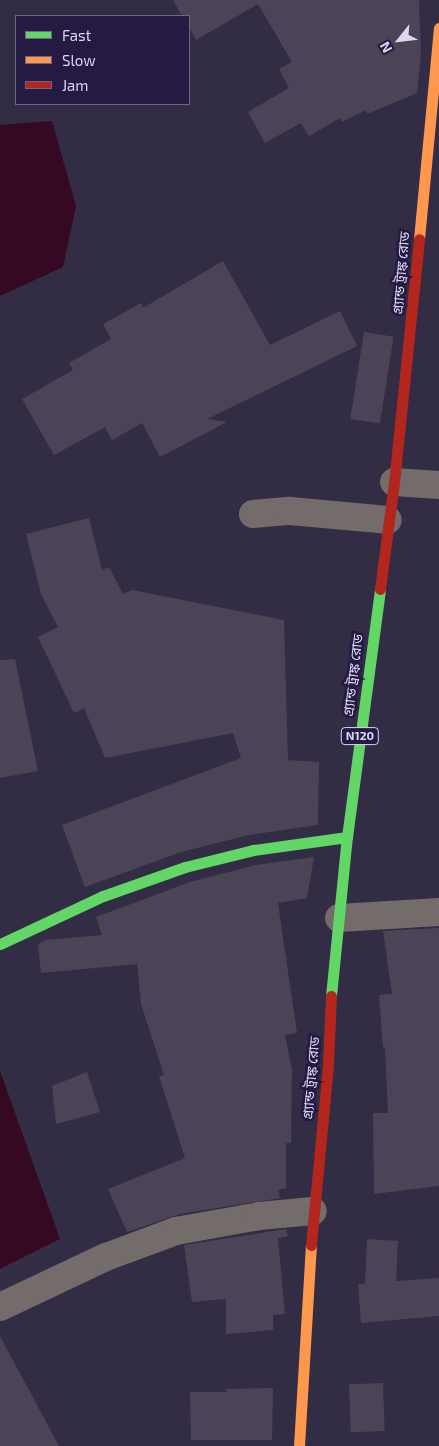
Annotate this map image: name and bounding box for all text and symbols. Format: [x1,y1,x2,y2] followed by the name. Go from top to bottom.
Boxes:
[15,15,190,105] legend
[374,15,424,65] north arrow
[62,26,91,44] text: Fast
[376,39,395,56] text: N
[62,51,96,69] text: Slow
[62,76,88,94] text: Jam
[389,231,413,315] street label: গ্র্যান্ড ট্রাঙ্ক রোড
[340,633,366,717] street label: গ্র্যান্ড ট্রাঙ্ক রোড
[340,726,380,746] road number: N120
[299,1036,323,1120] street label: গ্র্যান্ড ট্রাঙ্ক রোড

